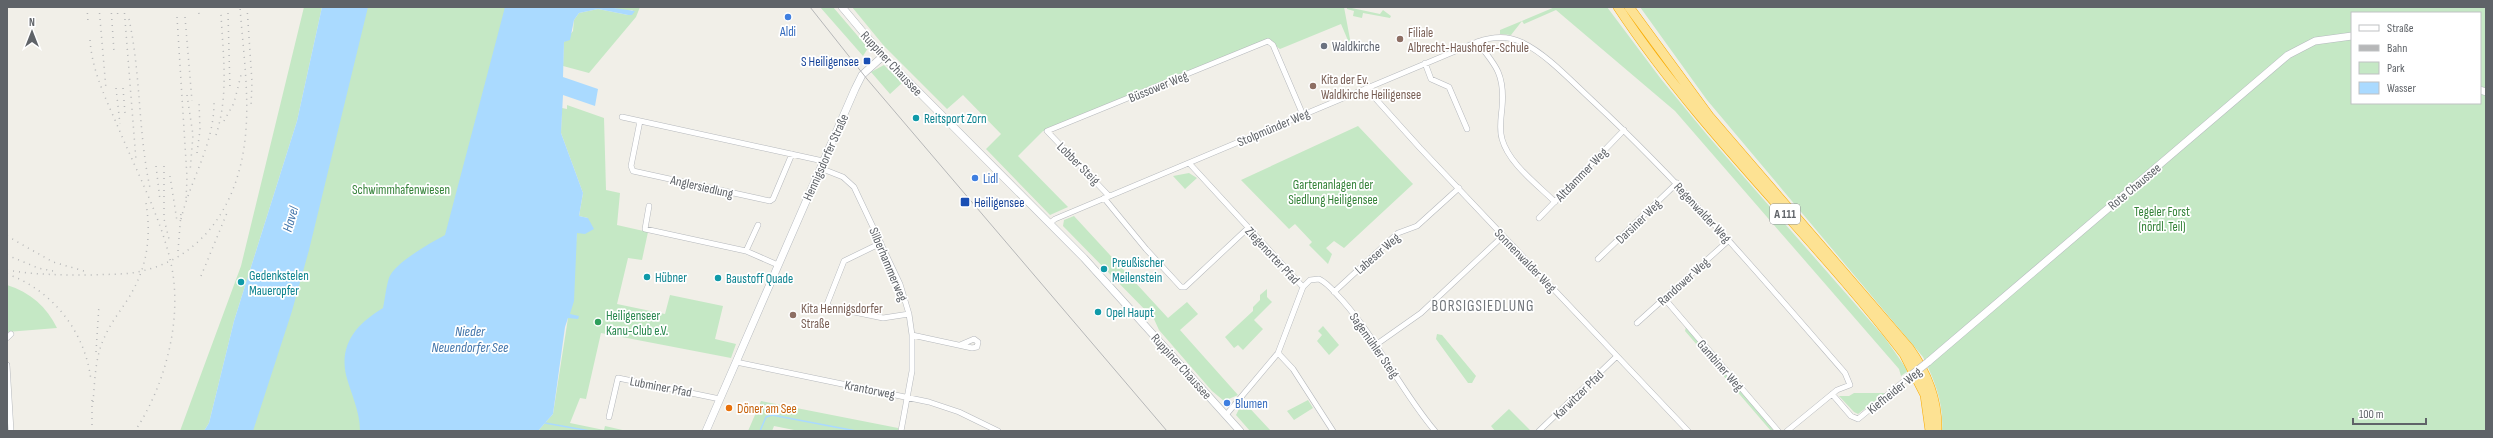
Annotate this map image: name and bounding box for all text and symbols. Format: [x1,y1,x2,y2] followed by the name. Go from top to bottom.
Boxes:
[12,12,52,52] north arrow
[783,12,793,22] marker: Aldi
[2351,12,2481,104] legend
[29,16,35,29] text: N
[2387,21,2414,36] text: Straße
[779,24,796,40] place label: Aldi
[1407,25,1529,56] place label: Filiale Albrecht-Haushofer-Schule
[857,28,925,100] street label: Ruppiner Chaussee
[1395,34,1405,44] marker: Filiale Albrecht-Haushofer-Schule
[1332,39,1380,55] place label: Waldkirche
[1319,41,1329,51] marker: Waldkirche
[2387,41,2407,56] text: Bahn
[801,54,859,70] place label: S Heiligensee
[862,56,872,66] marker: S Heiligensee
[2387,61,2405,76] text: Park
[1126,68,1190,106] street label: Büssower Weg
[1321,72,1421,103] place label: Kita der Ev. Waldkirche Heiligensee
[1308,81,1318,91] marker: Kita der Ev. Waldkirche Heiligensee
[2387,81,2416,96] text: Wasser
[1235,105,1312,150] street label: Stolpmünder Weg
[924,111,987,127] place label: Reitsport Zorn
[800,112,852,203] street label: Hennigsdorfer Straße
[911,113,921,123] marker: Reitsport Zorn
[1053,139,1103,189] street label: Lobber Steig
[1551,144,1611,206] street label: Altdammer Weg
[2105,160,2164,214] street label: Rote Chaussee
[983,171,998,187] place label: Lidl
[668,172,735,202] street label: Anglersiedlung
[970,173,980,183] marker: Lidl
[1288,177,1378,208] park label: Gartenanlagen der Siedlung Heiligensee
[1670,179,1734,246] street label: Regenwalder Weg
[352,182,450,198] park label: Schwimmhafenwiesen
[974,195,1024,211] place label: Heiligensee
[959,196,971,208] marker: Heiligensee
[1613,196,1665,247] street label: Darsiner Weg
[279,204,302,234] water label: Havel
[1770,204,1800,224] road number: A 111
[2134,204,2190,235] park label: Tegeler Forst (nördl. Teil)
[1242,224,1303,288] street label: Ziegenorter Pfad
[865,225,911,304] street label: Silberhammerweg
[1491,225,1560,296] street label: Sonnenwalder Weg
[1352,230,1404,278] street label: Labeser Weg
[1655,254,1713,309] street label: Randower Weg
[1112,255,1164,286] place label: Preußischer Meilenstein
[1099,264,1109,274] marker: Preußischer Meilenstein
[249,268,309,299] place label: Gedenkstelen Maueropfer
[655,270,687,286] place label: Hübner
[726,271,793,287] place label: Baustoff Quade
[642,272,652,282] marker: Hübner
[713,273,723,283] marker: Baustoff Quade
[236,277,246,287] marker: Gedenkstelen Maueropfer
[1432,297,1534,316] district label: BORSIGSIEDLUNG
[801,301,883,332] place label: Kita Hennigsdorfer Straße
[1106,305,1154,321] place label: Opel Haupt
[1093,307,1103,317] marker: Opel Haupt
[606,308,668,339] place label: Heiligenseer Kanu-Club e.V.
[788,310,798,320] marker: Kita Hennigsdorfer Straße
[1346,310,1403,381] street label: Sagemühler Steig
[593,317,603,327] marker: Heiligenseer Kanu-Club e.V.
[431,323,509,356] water label: Nieder Neuendorfer See
[1147,330,1215,403] street label: Ruppiner Chaussee
[1694,337,1747,395] street label: Gambiner Weg
[1864,364,1925,418] street label: Kiefheider Weg
[1550,367,1607,423] street label: Karwitzer Pfad
[629,373,693,401] street label: Lubminer Pfad
[843,377,896,403] street label: Krantorweg
[1235,396,1268,412] place label: Blumen
[1222,398,1232,408] marker: Blumen
[2353,400,2426,426] scale bar
[737,401,797,417] place label: Döner am See
[724,403,734,413] marker: Döner am See
[2359,407,2384,422] text: 100 m

